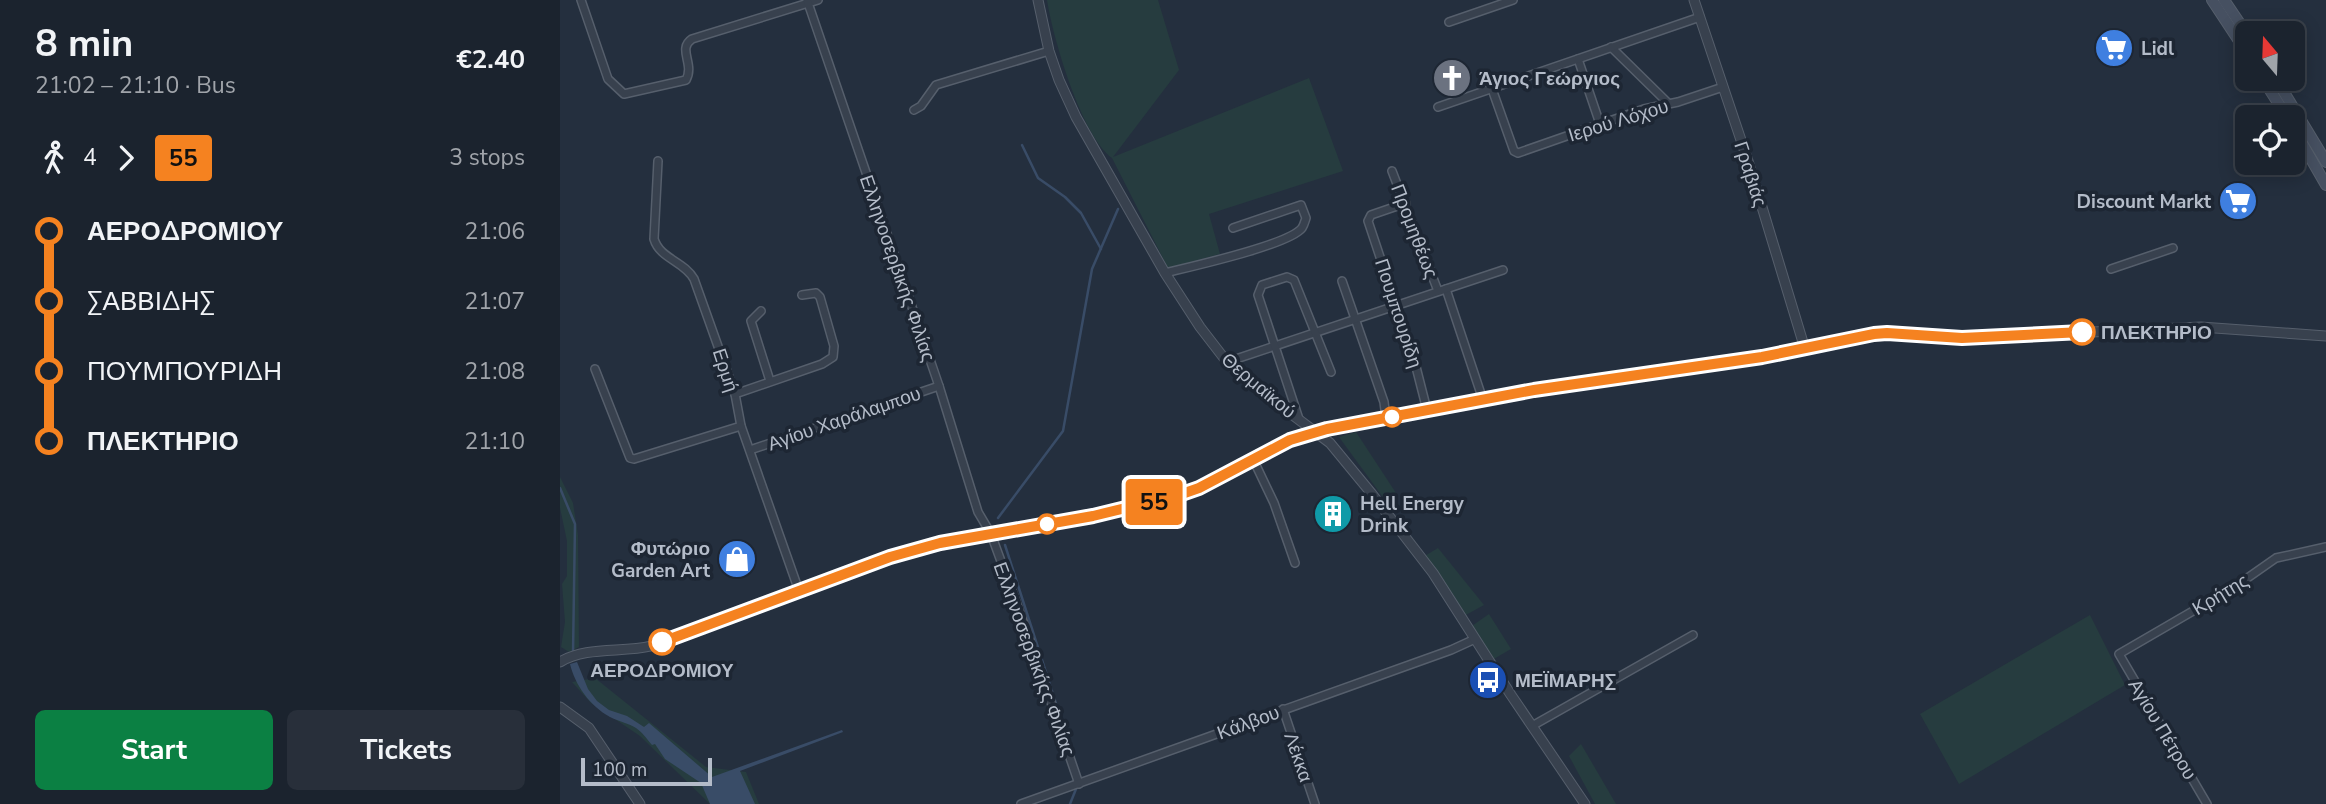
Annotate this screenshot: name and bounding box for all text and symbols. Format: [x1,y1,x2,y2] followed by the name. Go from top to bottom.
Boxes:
[35,18,133,69] text: 8 min
[2235,21,2305,91] north arrow
[2235,21,2305,175] map controls
[2093,27,2135,69] supermarket icon: Lidl
[2141,36,2174,62] place label: Lidl
[456,42,525,77] text: €2.40
[1431,57,1473,99] church icon: Άγιος Γεώργιος
[1479,66,1620,92] place label: Άγιος Γεώργιος
[35,70,236,101] text: 21:02 – 21:10 · Bus
[1565,93,1672,149] street label: Ιερού Λόχου
[2235,105,2305,175] button: locate
[1727,138,1773,210] street label: Γραβιάς
[35,139,73,177] icon: walk
[107,139,145,177] icon: forward
[83,142,97,173] text: 4
[169,142,198,174] text: 55
[449,142,525,173] text: 3 stops
[853,172,941,365] street label: Ελληνοσερβικής Φιλίας
[1384,180,1444,282] street label: Προμηθέως
[2217,180,2259,222] supermarket icon: Discount Markt
[2077,189,2212,215] place label: Discount Markt
[87,214,283,249] text: ΑΕΡΟΔΡΟΜΙΟΥ
[465,216,525,247] text: 21:06
[1368,255,1428,371] street label: Πουμπουρίδη
[87,284,215,319] text: ΣΑΒΒΙΔΗΣ
[465,286,525,317] text: 21:07
[2069,319,2095,345] marker: ΠΛΕΚΤΗΡΙΟ
[2101,320,2212,346] place label: ΠΛΕΚΤΗΡΙΟ
[706,345,744,396] street label: Ερμή
[1215,347,1301,425] street label: Θερμαϊκού
[87,354,282,389] text: ΠΟΥΜΠΟΥΡΙΔΗ
[465,356,525,387] text: 21:08
[764,381,924,457] street label: Αγίου Χαράλαμπου
[1382,407,1402,427] unlabelled marker
[87,424,239,459] text: ΠΛΕΚΤΗΡΙΟ
[465,426,525,457] text: 21:10
[1122,479,1186,525] line badge: 55
[1140,486,1168,518] text: 55
[1360,491,1465,539] place label: Hell Energy Drink
[1312,493,1354,535] building icon: Hell Energy Drink
[1037,514,1057,534] unlabelled marker
[611,536,711,584] place label: Φυτώριο Garden Art
[716,538,758,580] shop icon: Φυτώριο Garden Art
[987,559,1081,760] street label: Ελληνοσερβικήςς Φιλίας
[2188,568,2253,622] street label: Κρήτης
[649,629,675,655] marker: ΑΕΡΟΔΡΟΜΙΟΥ
[590,658,734,684] place label: ΑΕΡΟΔΡΟΜΙΟΥ
[1467,659,1509,701] bus stop icon: ΜΕΪΜΑΡΗΣ
[1515,668,1616,694] place label: ΜΕΪΜΑΡΗΣ
[2122,674,2202,785] street label: Αγίου Πέτρου
[1213,700,1283,746] street label: Κάλβου
[35,710,273,790] button: Start
[287,710,525,790] button: Tickets
[1277,729,1319,786] street label: Λέκκα
[581,755,712,787] scale bar
[592,757,647,783] text: 100 m

